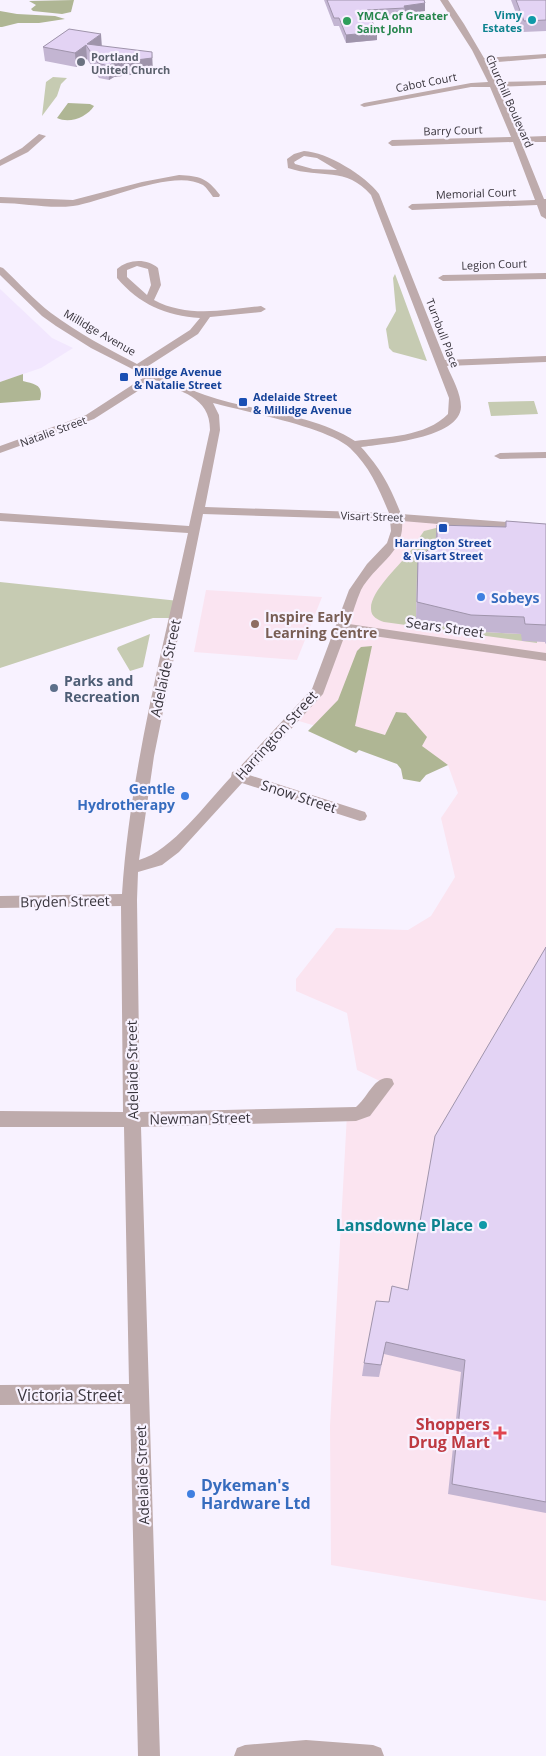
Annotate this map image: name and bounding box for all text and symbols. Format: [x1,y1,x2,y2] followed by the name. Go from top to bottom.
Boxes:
[482,7,523,35] place label: Vimy Estates
[357,8,448,36] place label: YMCA of Greater Saint John
[526,14,538,26] marker: Vimy Estates
[341,15,353,27] marker: YMCA of Greater Saint John
[91,49,170,77] place label: Portland United Church
[483,52,537,150] street label: Churchill Boulevard
[75,56,87,68] marker: Portland United Church
[394,69,458,95] street label: Cabot Court
[423,121,483,139] street label: Barry Court
[435,184,517,202] street label: Memorial Court
[461,255,527,273] street label: Legion Court
[423,296,463,370] street label: Turnbull Place
[61,305,139,359] street label: Millidge Avenue
[134,364,222,392] place label: Millidge Avenue & Natalie Street
[118,371,130,383] marker: Millidge Avenue & Natalie Street
[253,389,352,417] place label: Adelaide Street & Millidge Avenue
[237,396,249,408] marker: Adelaide Street & Millidge Avenue
[18,412,88,450] street label: Natalie Street
[340,507,404,525] street label: Visart Street
[437,522,449,534] marker: Harrington Street & Visart Street
[394,535,492,563] place label: Harrington Street & Visart Street
[491,588,539,607] place label: Sobeys
[475,591,487,603] marker: Sobeys
[265,607,377,642] place label: Inspire Early Learning Centre
[405,612,485,642] street label: Sears Street
[145,617,185,719] street label: Adelaide Street
[249,618,261,630] marker: Inspire Early Learning Centre
[64,671,140,706] place label: Parks and Recreation
[48,682,60,694] marker: Parks and Recreation
[231,686,321,784] street label: Harrington Street
[259,775,339,817] street label: Snow Street
[77,779,175,814] place label: Gentle Hydrotherapy
[179,790,191,802] marker: Gentle Hydrotherapy
[20,891,110,911] street label: Bryden Street
[122,1020,142,1120] street label: Adelaide Street
[149,1108,251,1128] street label: Newman Street
[336,1214,473,1236] place label: Lansdowne Place
[477,1219,489,1231] marker: Lansdowne Place
[18,1384,123,1406] street label: Victoria Street
[408,1413,490,1453] place label: Shoppers Drug Mart
[131,1425,153,1525] street label: Adelaide Street
[494,1427,506,1439] marker: Shoppers Drug Mart
[201,1474,311,1514] place label: Dykeman's Hardware Ltd
[185,1488,197,1500] marker: Dykeman's Hardware Ltd

